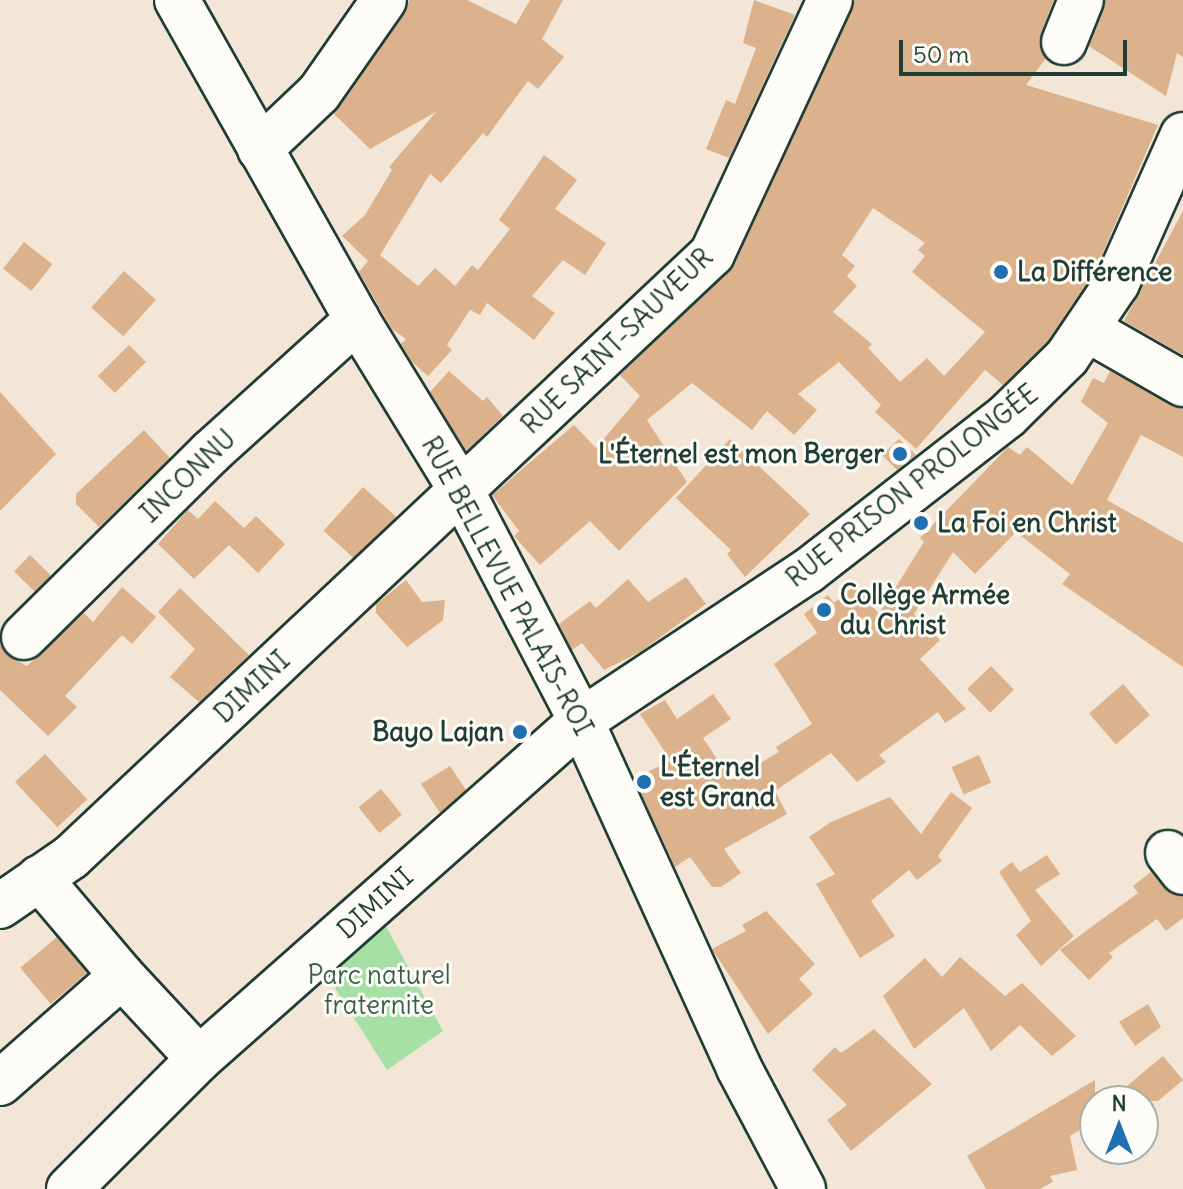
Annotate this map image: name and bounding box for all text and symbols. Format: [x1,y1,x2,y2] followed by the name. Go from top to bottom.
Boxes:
[903,24,1131,74] scale bar
[913,39,969,69] text: 50 m
[515,242,719,440] street label: RUE SAINT-SAUVEUR
[1017,256,1172,288] place label: La Différence
[992,263,1010,281] marker: La Différence
[780,378,1044,594] street label: RUE PRISON PROLONGÉE
[134,423,242,529] street label: INCONNU
[415,431,599,741] street label: RUE BELLEVUE PALAIS-ROI
[598,438,884,470] place label: L'Éternel est mon Berger
[891,445,909,463] marker: L'Éternel est mon Berger
[937,507,1117,539] place label: La Foi en Christ
[912,514,930,532] marker: La Foi en Christ
[840,579,1010,640] place label: Collège Armée du Christ
[815,601,833,619] marker: Collège Armée du Christ
[208,645,296,729] street label: DIMINI
[372,716,504,748] place label: Bayo Lajan
[511,723,529,741] marker: Bayo Lajan
[660,751,775,812] place label: L'Éternel est Grand
[635,773,653,791] marker: L'Éternel est Grand
[331,861,419,945] street label: DIMINI
[307,959,451,1020] park label: Parc naturel fraternite
[1079,1085,1159,1165] north arrow
[1111,1089,1127,1117] text: N

